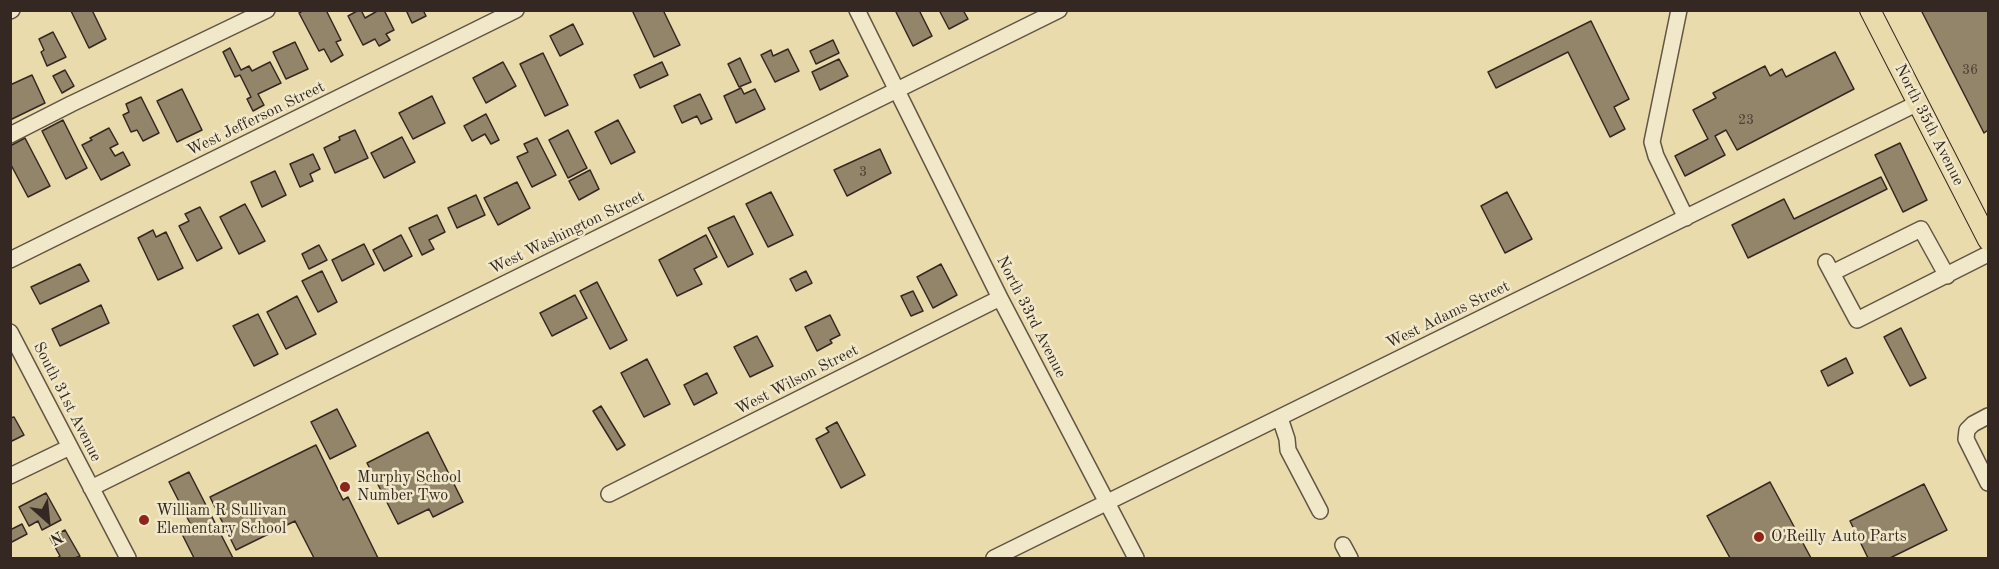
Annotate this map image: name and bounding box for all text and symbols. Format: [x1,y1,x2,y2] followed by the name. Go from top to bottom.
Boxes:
[1890,61,1968,189] street label: North 35th Avenue
[1962,62,1978,78] house number: 36
[184,77,328,161] street label: West Jefferson Street
[1738,112,1754,128] house number: 23
[859,164,867,180] house number: 3
[486,187,648,279] street label: West Washington Street
[992,253,1070,381] street label: North 33rd Avenue
[1383,277,1513,353] street label: West Adams Street
[29,339,105,465] street label: South 31st Avenue
[732,341,862,419] street label: West Wilson Street
[357,468,461,506] place label: Murphy School Number Two
[338,480,352,494] marker: Murphy School Number Two
[18,491,78,551] north arrow
[156,501,287,539] place label: William R Sullivan Elementary School
[137,513,151,527] marker: William R Sullivan Elementary School
[47,527,65,547] text: N
[1771,527,1907,547] place label: O'Reilly Auto Parts
[1752,530,1766,544] marker: O'Reilly Auto Parts

